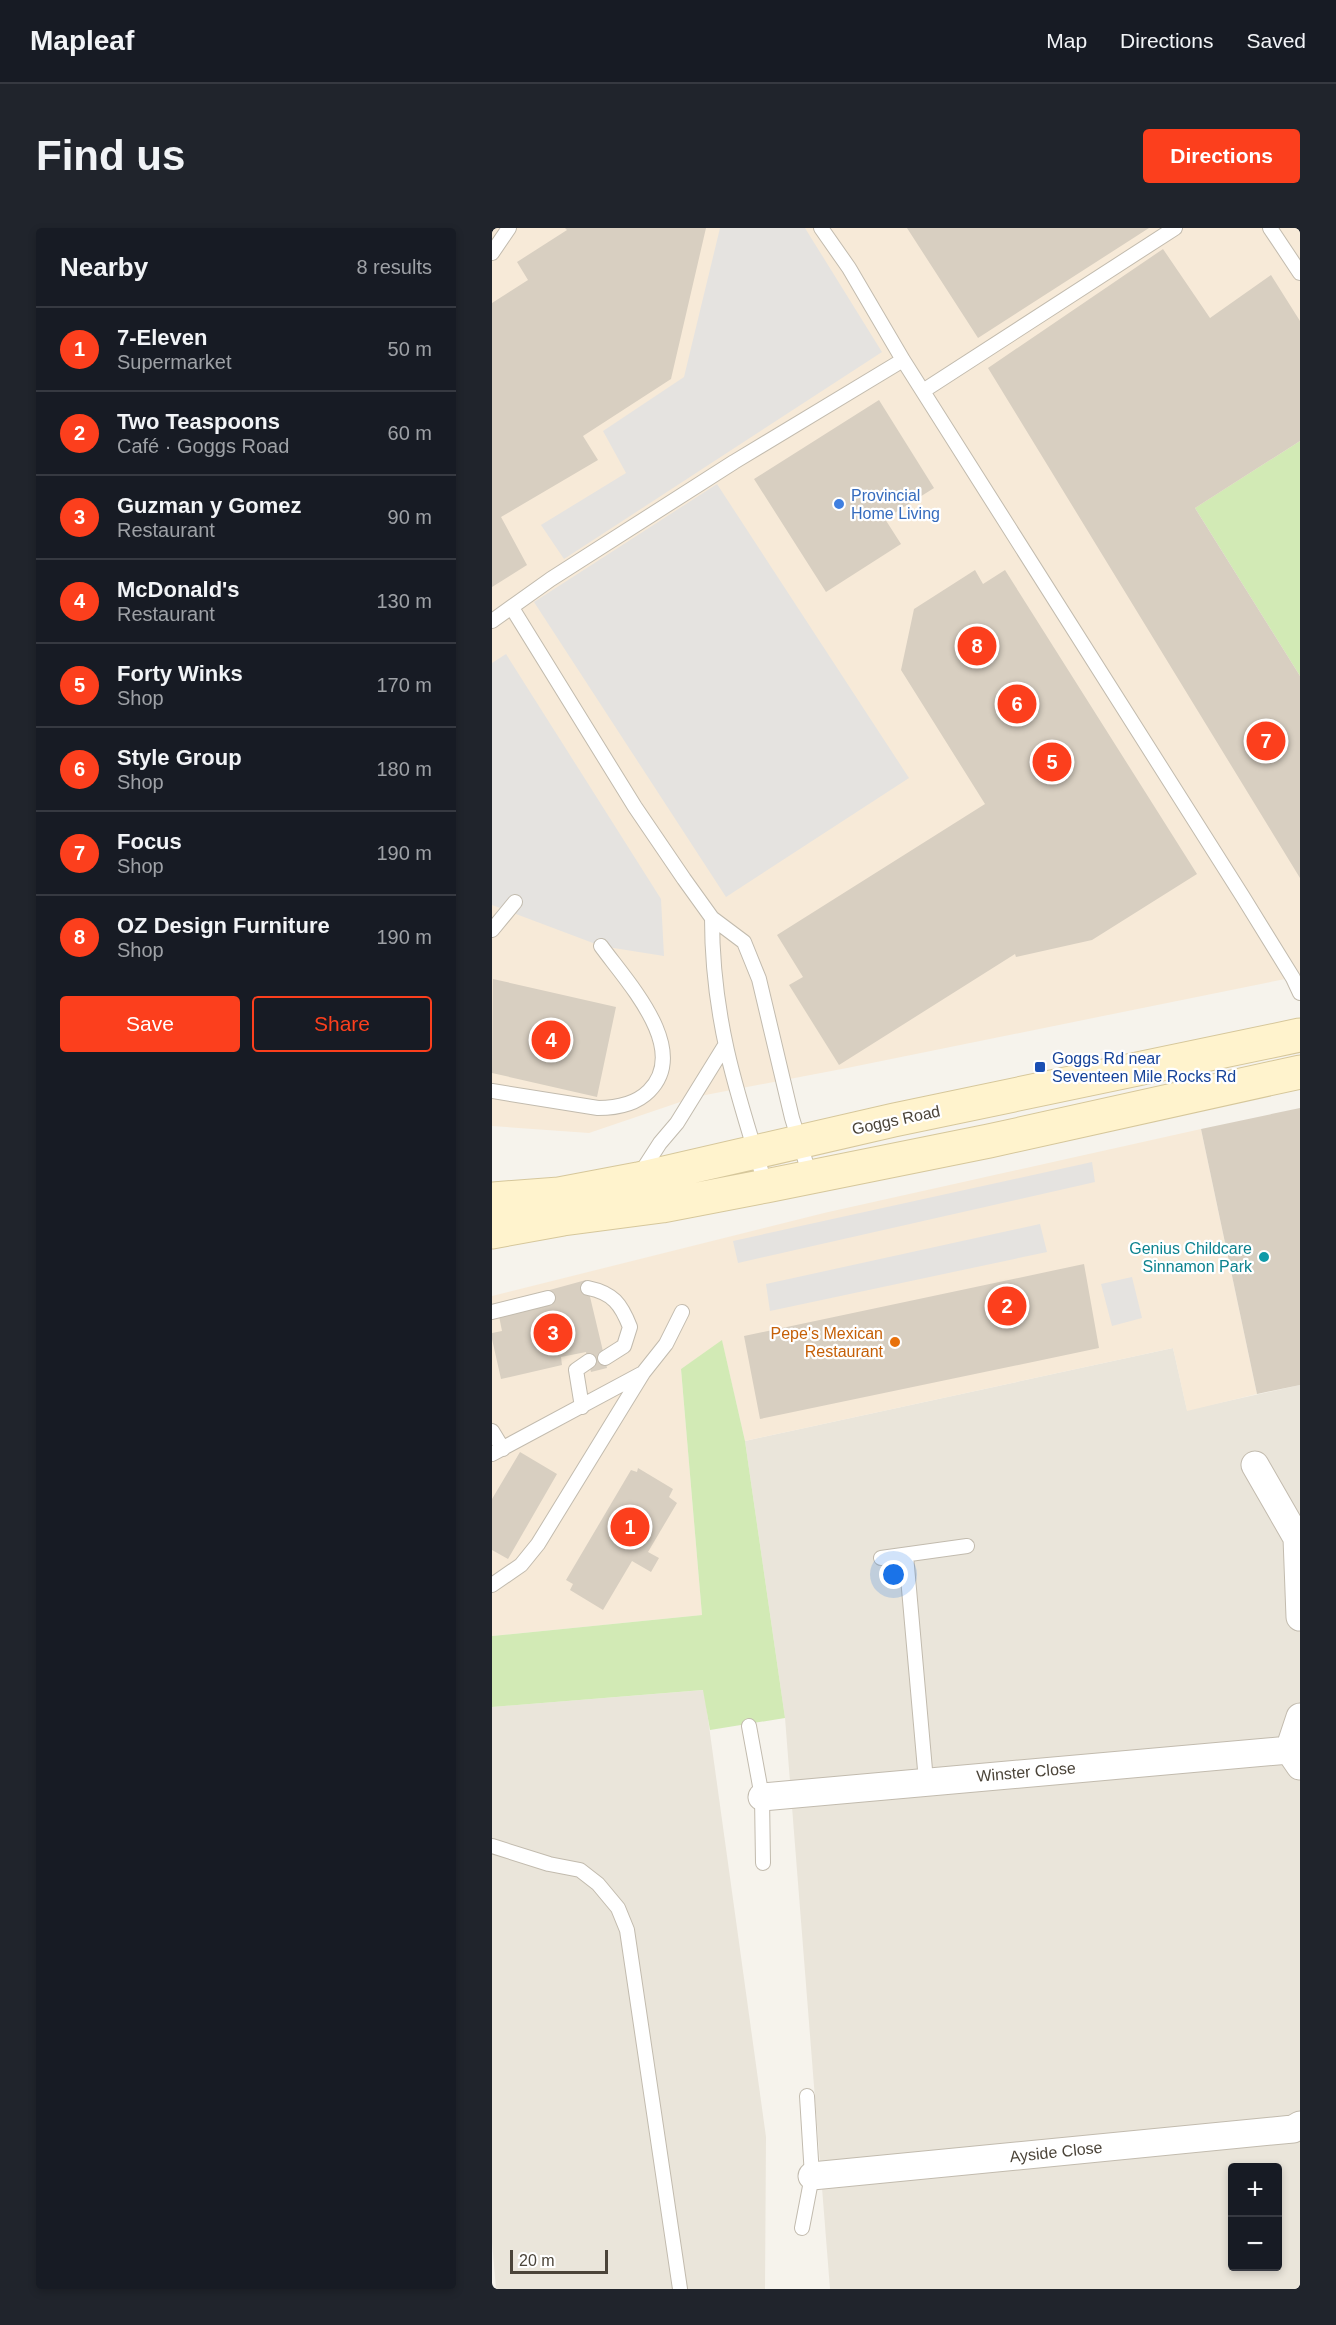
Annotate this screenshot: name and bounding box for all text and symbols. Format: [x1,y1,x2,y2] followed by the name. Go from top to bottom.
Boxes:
[30,25,134,56] text: Mapleaf
[1046,29,1087,52] text: Map
[1120,29,1213,52] text: Directions
[1246,29,1306,52] text: Saved
[1143,129,1300,183] button: Directions
[36,132,185,179] text: Find us
[60,252,148,282] text: Nearby
[356,256,432,278] text: 8 results
[117,325,208,350] text: 7-Eleven
[74,338,85,360] text: 1
[388,338,432,360] text: 50 m
[117,351,232,373] text: Supermarket
[117,409,280,434] text: Two Teaspoons
[74,422,85,444] text: 2
[388,422,432,444] text: 60 m
[117,435,289,457] text: Café · Goggs Road
[851,487,940,522] place label: Provincial Home Living
[117,493,302,518] text: Guzman y Gomez
[832,497,846,511] marker: Provincial Home Living
[74,506,85,528] text: 3
[388,506,432,528] text: 90 m
[117,519,215,541] text: Restaurant
[117,577,240,602] text: McDonald's
[74,590,85,612] text: 4
[376,590,432,612] text: 130 m
[117,603,215,625] text: Restaurant
[958,624,996,668] pin: 8
[117,661,243,686] text: Forty Winks
[74,674,85,696] text: 5
[376,674,432,696] text: 170 m
[998,682,1036,726] pin: 6
[117,687,164,709] text: Shop
[1246,718,1286,764] pin: 7
[1032,740,1072,784] pin: 5
[117,745,242,770] text: Style Group
[74,758,85,780] text: 6
[376,758,432,780] text: 180 m
[117,771,164,793] text: Shop
[117,829,182,854] text: Focus
[74,842,85,864] text: 7
[376,842,432,864] text: 190 m
[117,855,164,877] text: Shop
[117,913,330,938] text: OZ Design Furniture
[74,926,85,948] text: 8
[376,926,432,948] text: 190 m
[117,939,164,961] text: Shop
[60,996,240,1052] button: Save
[252,996,432,1052] button: Share
[532,1018,570,1062] pin: 4
[1052,1050,1236,1085] place label: Goggs Rd near Seventeen Mile Rocks Rd
[1033,1060,1047,1074] marker: Goggs Rd near Seventeen Mile Rocks Rd
[850,1102,942,1138] street label: Goggs Road
[1129,1240,1253,1275] place label: Genius Childcare Sinnamon Park
[1257,1250,1271,1264] marker: Genius Childcare Sinnamon Park
[988,1284,1026,1328] pin: 2
[534,1310,572,1356] pin: 3
[771,1325,884,1360] place label: Pepe's Mexican Restaurant
[888,1335,902,1349] marker: Pepe's Mexican Restaurant
[610,1504,650,1550] pin: 1
[879,1560,908,1589] your location
[976,1759,1076,1785] street label: Winster Close
[1009,2139,1103,2165] street label: Ayside Close
[1228,2163,1282,2271] map controls
[1228,2163,1282,2217] button: +
[1228,2217,1282,2271] button: −
[510,2247,608,2274] scale bar
[519,2252,555,2269] text: 20 m

